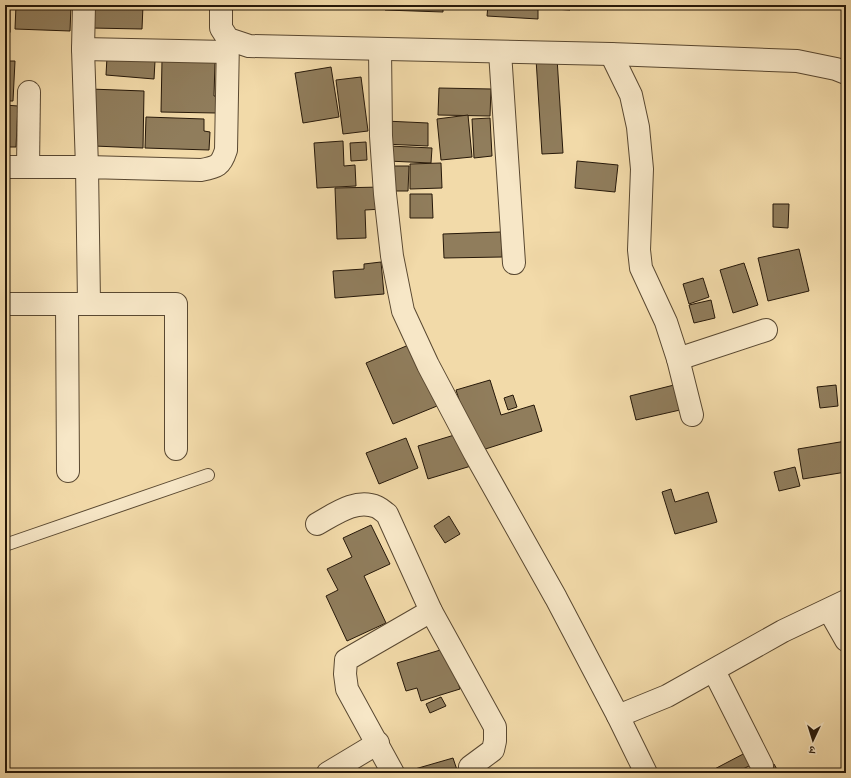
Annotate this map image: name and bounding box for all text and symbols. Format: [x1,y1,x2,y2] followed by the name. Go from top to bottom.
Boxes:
[793,720,833,760] north arrow
[808,742,817,756] text: उ

